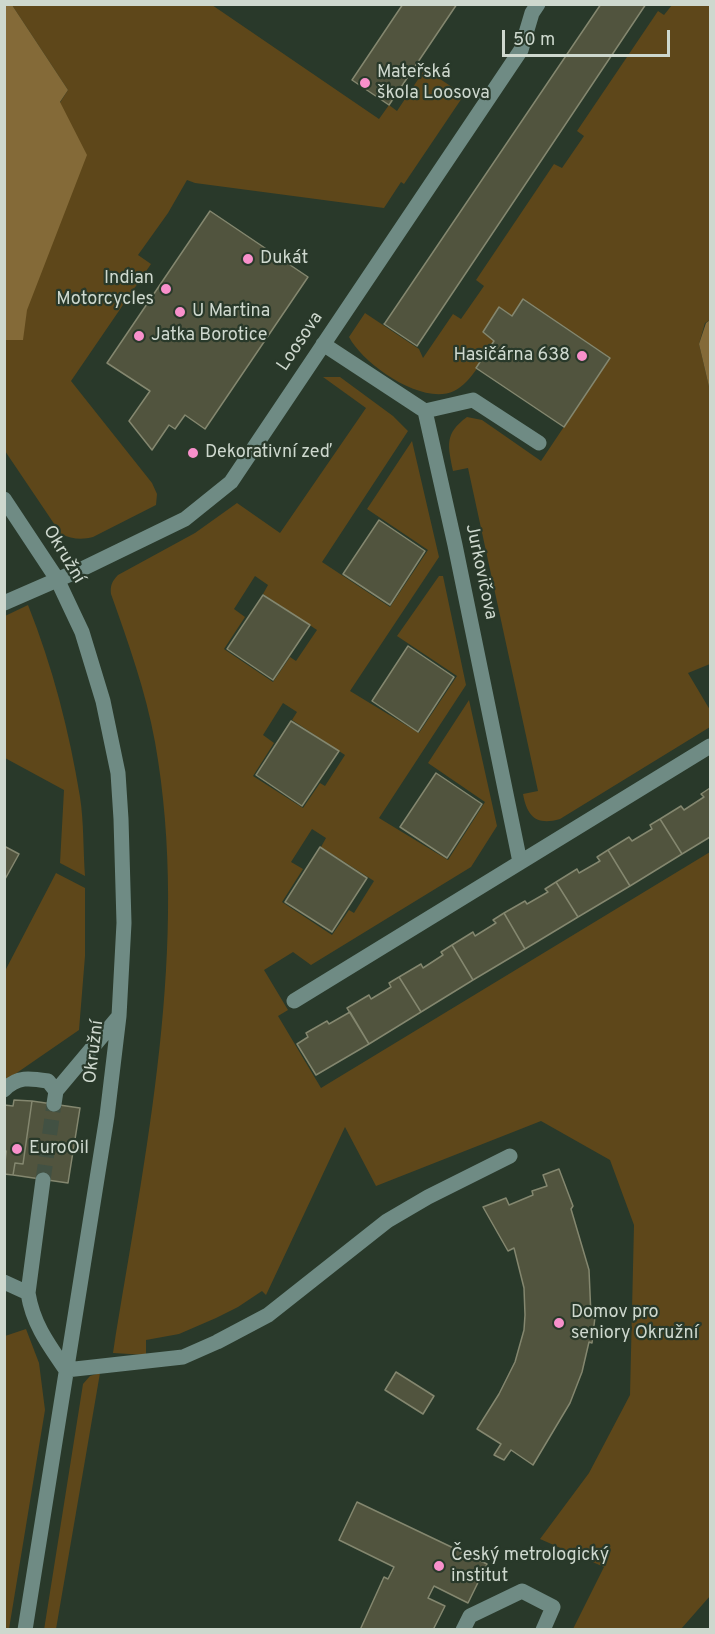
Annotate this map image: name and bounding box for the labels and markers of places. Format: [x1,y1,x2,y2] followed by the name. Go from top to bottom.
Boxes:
[377,62,490,104] place label: Mateřská škola Loosova
[358,76,372,90] marker: Mateřská škola Loosova
[260,248,308,270] place label: Dukát
[241,252,255,266] marker: Dukát
[56,268,154,310] place label: Indian Motorcycles
[159,282,173,296] marker: Indian Motorcycles
[192,301,270,323] place label: U Martina
[173,305,187,319] marker: U Martina
[151,325,267,347] place label: Jatka Borotice
[132,329,146,343] marker: Jatka Borotice
[454,345,570,367] place label: Hasičárna 638
[575,349,589,363] marker: Hasičárna 638
[205,442,332,464] place label: Dekorativní zeď
[186,446,200,460] marker: Dekorativní zeď
[29,1138,89,1160] place label: EuroOil
[10,1142,24,1156] marker: EuroOil
[571,1302,698,1344] place label: Domov pro seniory Okružní
[552,1316,566,1330] marker: Domov pro seniory Okružní
[451,1545,609,1588] place label: Český metrologický institut
[432,1559,446,1573] marker: Český metrologický institut

